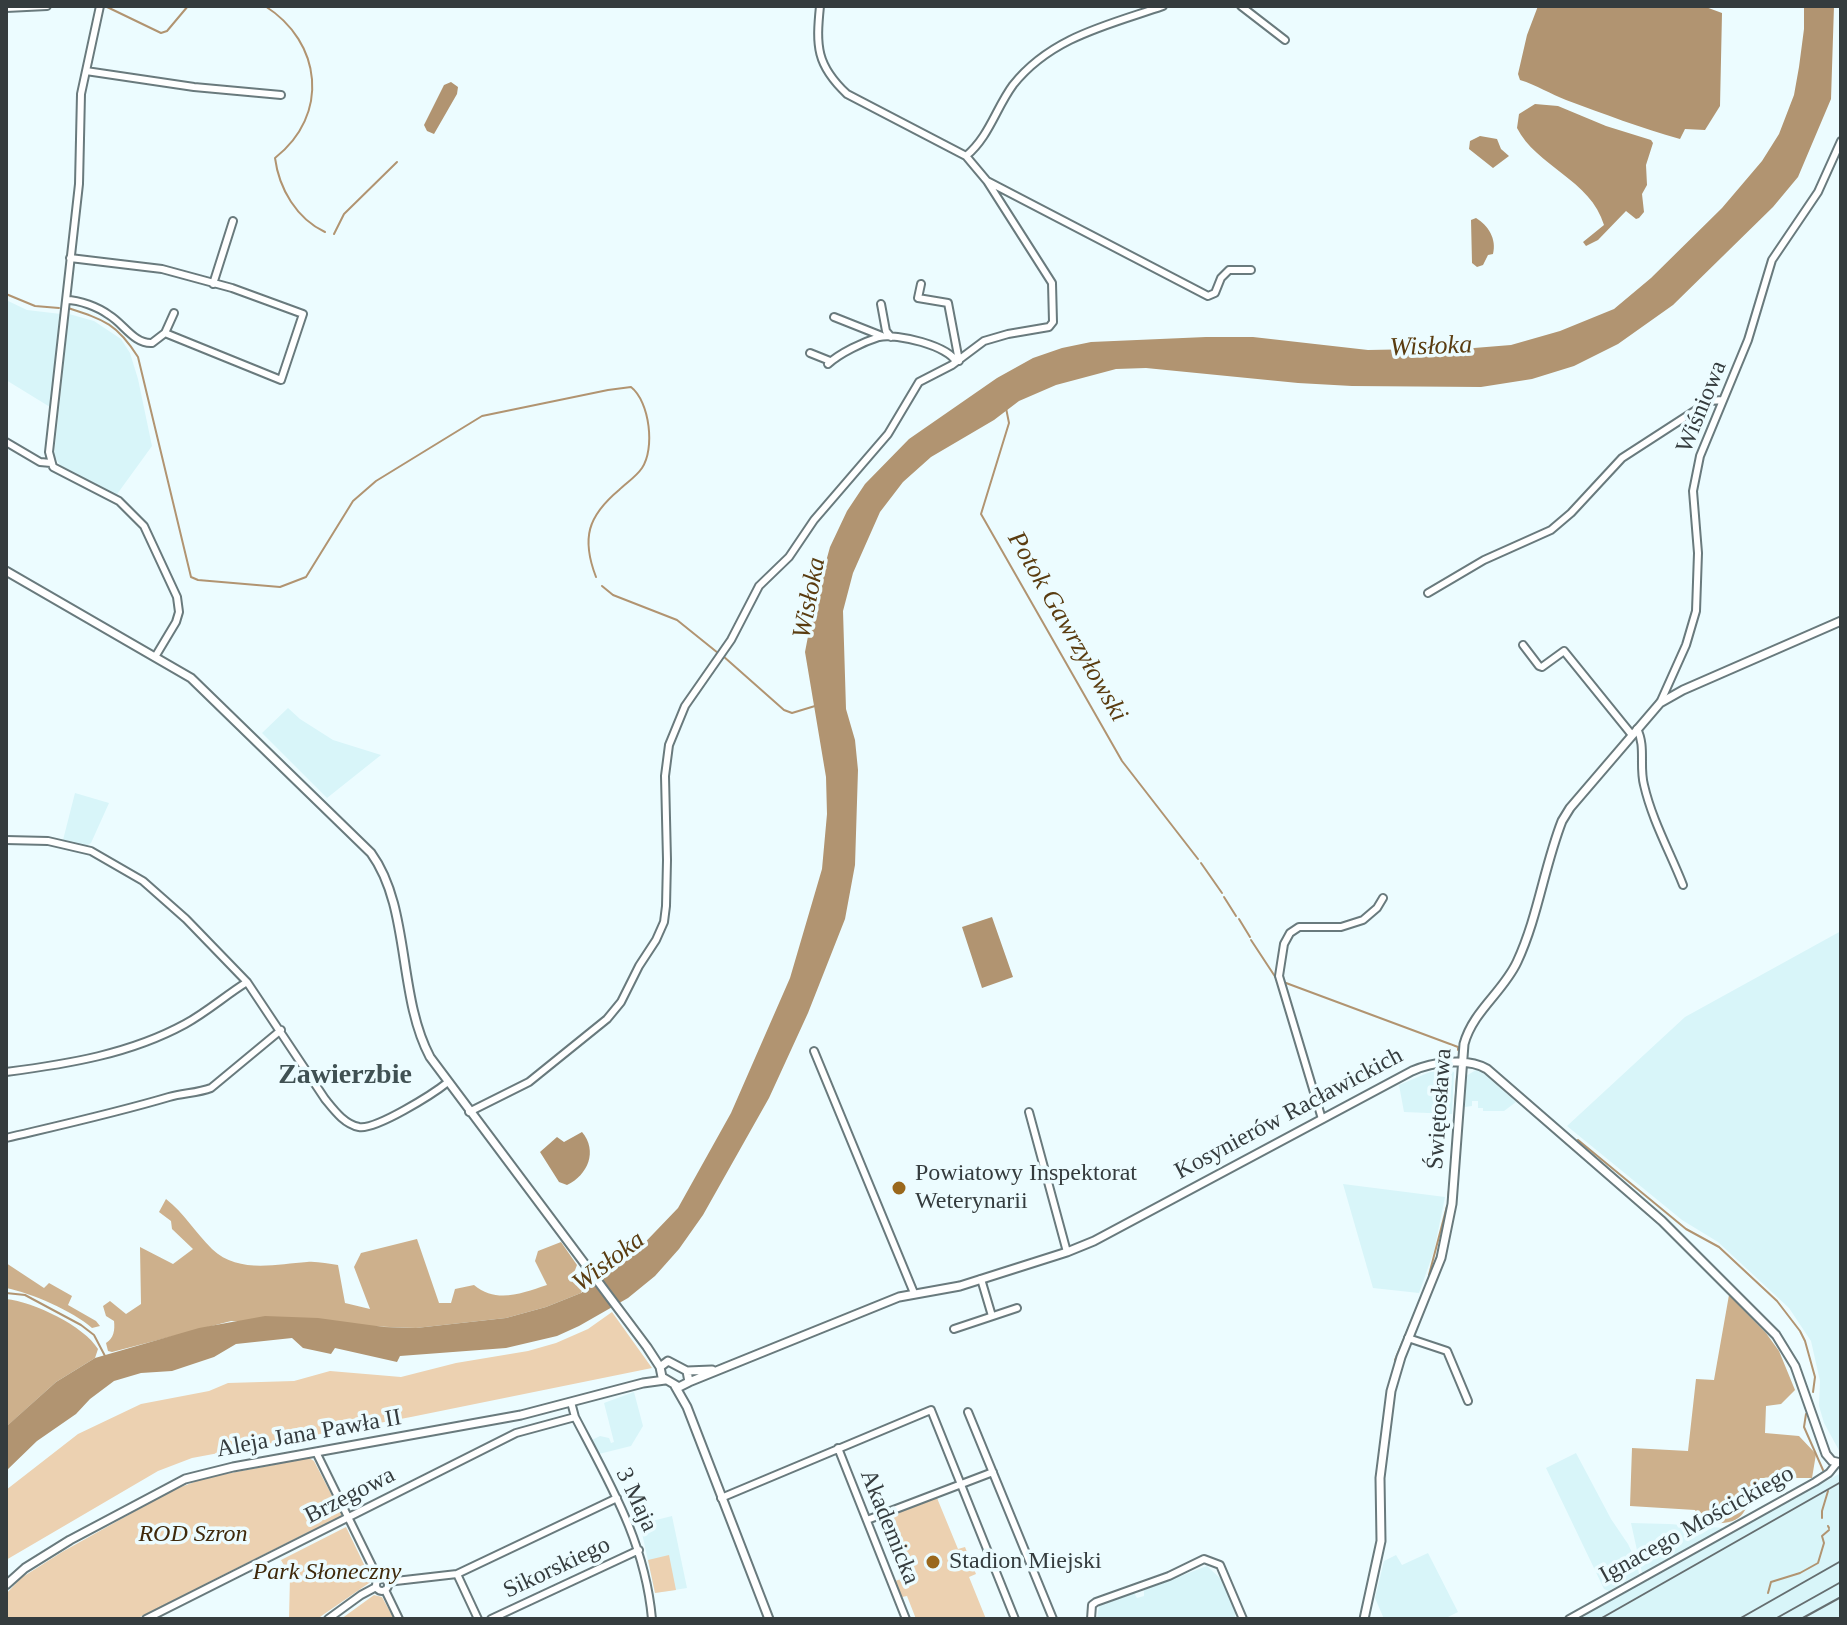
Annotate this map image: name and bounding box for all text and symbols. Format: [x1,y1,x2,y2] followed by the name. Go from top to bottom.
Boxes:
[1389,330,1473,364] water label: Wisłoka
[1671,357,1733,457] street label: Wiśniowa
[1000,526,1134,728] water label: Potok Gawrzyłowski
[787,555,833,641] water label: Wisłoka
[1170,1042,1408,1186] street label: Kosynierów Racławickich
[1421,1047,1459,1171] street label: Świętosława
[278,1059,412,1093] district label: Zawierzbie
[915,1160,1137,1216] place label: Powiatowy Inspektorat Weterynarii
[890,1179,908,1197] marker: Powiatowy Inspektorat Weterynarii
[567,1225,651,1299] water label: Wisłoka
[214,1404,404,1464] street label: Aleja Jana Pawła II
[1595,1460,1799,1590] street label: Ignacego Mościckiego
[300,1461,400,1531] street label: Brzegowa
[609,1463,663,1537] street label: 3 Maja
[853,1465,925,1589] street label: Akademicka
[138,1521,248,1549] park label: ROD Szron
[499,1531,615,1605] street label: Sikorskiego
[949,1548,1102,1576] place label: Stadion Miejski
[924,1553,942,1571] marker: Stadion Miejski
[253,1559,401,1587] park label: Park Słoneczny

